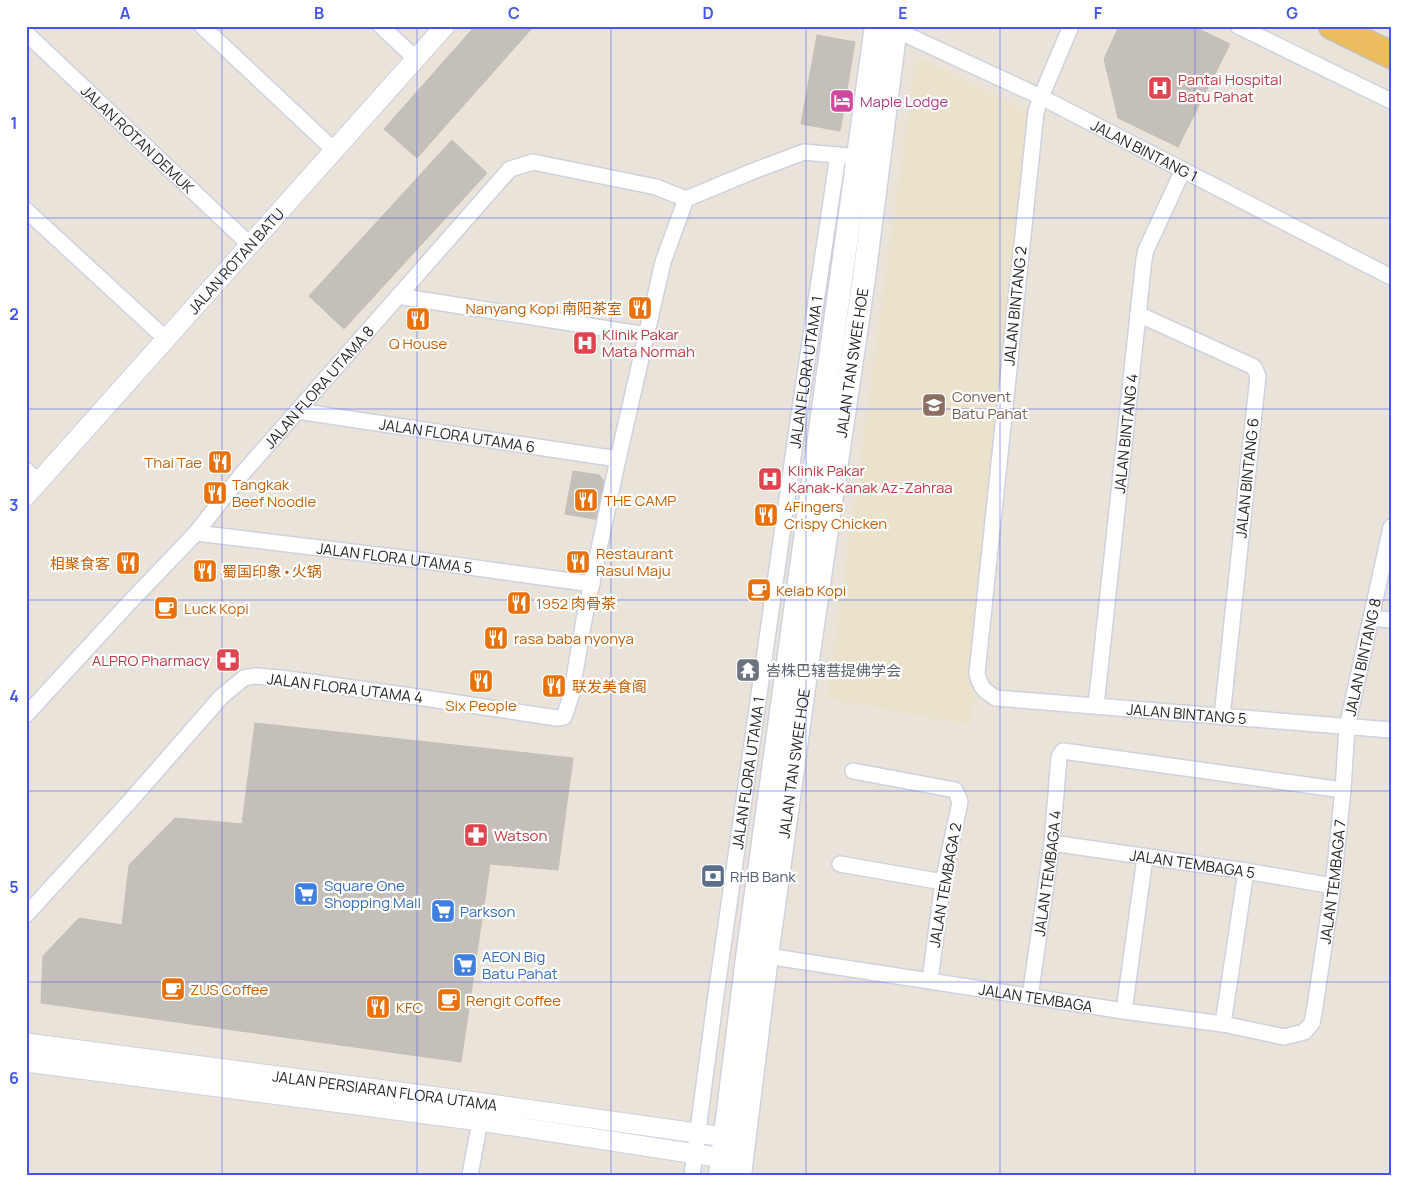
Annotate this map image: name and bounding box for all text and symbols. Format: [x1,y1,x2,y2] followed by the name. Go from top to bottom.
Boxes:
[120,2,131,24] text: A
[314,2,324,24] text: B
[508,2,520,24] text: C
[702,2,714,24] text: D
[898,2,908,24] text: E
[1094,2,1103,24] text: F
[1286,2,1298,24] text: G
[1178,69,1282,107] place label: Pantai Hospital Batu Pahat
[1147,75,1173,101] hospital icon: Pantai Hospital Batu Pahat
[77,80,199,198] street label: JALAN ROTAN DEMUK
[829,88,855,114] hotel icon: Maple Lodge
[860,91,948,112] place label: Maple Lodge
[10,112,18,134] text: 1
[1087,114,1201,186] street label: JALAN BINTANG 1
[183,203,289,318] street label: JALAN ROTAN BATU
[998,245,1032,367] street label: JALAN BINTANG 2
[830,286,873,439] street label: JALAN TAN SWEE HOE
[784,294,827,450] street label: JALAN FLORA UTAMA 1
[627,295,653,321] restaurant icon: Nanyang Kopi 南阳茶室
[465,298,622,319] place label: Nanyang Kopi 南阳茶室
[9,303,19,325] text: 2
[405,306,431,332] restaurant icon: Q House
[259,321,378,453] street label: JALAN FLORA UTAMA 8
[602,324,695,362] place label: Klinik Pakar Mata Normah
[572,330,598,356] hospital icon: Klinik Pakar Mata Normah
[389,333,448,354] place label: Q House
[1108,372,1142,495] street label: JALAN BINTANG 4
[952,386,1028,424] place label: Convent Batu Pahat
[921,392,947,418] school or university icon: Convent Batu Pahat
[378,413,537,457] street label: JALAN FLORA UTAMA 6
[1230,417,1264,539] street label: JALAN BINTANG 6
[207,449,233,475] restaurant icon: Thai Tae
[144,452,202,473] place label: Thai Tae
[788,460,953,498] place label: Klinik Pakar Kanak-Kanak Az-Zahraa
[757,466,783,492] hospital icon: Klinik Pakar Kanak-Kanak Az-Zahraa
[232,474,316,512] place label: Tangkak Beef Noodle
[202,480,228,506] restaurant icon: Tangkak Beef Noodle
[573,487,599,513] restaurant icon: THE CAMP
[604,490,676,511] place label: THE CAMP
[9,494,19,516] text: 3
[784,496,887,534] place label: 4Fingers Crispy Chicken
[753,502,779,528] restaurant icon: 4Fingers Crispy Chicken
[315,537,474,578] street label: JALAN FLORA UTAMA 5
[596,543,674,581] place label: Restaurant Rasul Maju
[565,549,591,575] restaurant icon: Restaurant Rasul Maju
[115,550,141,576] restaurant icon: 相聚食客
[50,553,110,574] place label: 相聚食客
[192,558,218,584] restaurant icon: 蜀国印象•火锅
[222,561,322,582] place label: 蜀国印象•火锅
[746,577,772,603] cafe icon: Kelab Kopi
[776,580,846,601] place label: Kelab Kopi
[506,590,532,616] restaurant icon: 1952 肉骨茶
[536,593,616,614] place label: 1952 肉骨茶
[153,595,179,621] cafe icon: Luck Kopi
[1339,596,1386,718] street label: JALAN BINTANG 8
[184,598,249,619] place label: Luck Kopi
[483,625,509,651] restaurant icon: rasa baba nyonya
[514,628,634,649] place label: rasa baba nyonya
[215,647,241,673] pharmacy icon: ALPRO Pharmacy
[92,650,210,671] place label: ALPRO Pharmacy
[735,657,761,683] temple icon: 峇株巴辖菩提佛学会
[766,660,901,681] place label: 峇株巴辖菩提佛学会
[266,668,424,708] street label: JALAN FLORA UTAMA 4
[468,668,494,694] restaurant icon: Six People
[541,673,567,699] restaurant icon: 联发美食阁
[572,676,647,697] place label: 联发美食阁
[9,685,19,707] text: 4
[773,687,814,840] street label: JALAN TAN SWEE HOE
[445,695,517,716] place label: Six People
[726,695,769,851] street label: JALAN FLORA UTAMA 1
[1126,698,1247,729] street label: JALAN BINTANG 5
[1028,809,1065,938] street label: JALAN TEMBAGA 4
[1314,818,1350,945] street label: JALAN TEMBAGA 7
[924,821,966,949] street label: JALAN TEMBAGA 2
[463,822,489,848] pharmacy icon: Watson
[494,825,547,846] place label: Watson
[1128,844,1257,883] street label: JALAN TEMBAGA 5
[700,863,726,889] bank icon: RHB Bank
[730,866,796,887] place label: RHB Bank
[324,875,421,913] place label: Square One Shopping Mall
[9,876,19,898] text: 5
[293,881,319,907] supermarket icon: Square One Shopping Mall
[430,898,456,924] supermarket icon: Parkson
[460,901,515,922] place label: Parkson
[482,946,558,984] place label: AEON Big Batu Pahat
[452,952,478,978] supermarket icon: AEON Big Batu Pahat
[160,976,186,1002] cafe icon: ZUS Coffee
[977,978,1095,1017] street label: JALAN TEMBAGA
[190,979,269,1000] place label: ZUS Coffee
[436,987,462,1013] cafe icon: Rengit Coffee
[466,990,561,1011] place label: Rengit Coffee
[365,994,391,1020] restaurant icon: KFC
[396,997,423,1018] place label: KFC
[271,1065,499,1115] street label: JALAN PERSIARAN FLORA UTAMA
[9,1067,19,1089] text: 6

